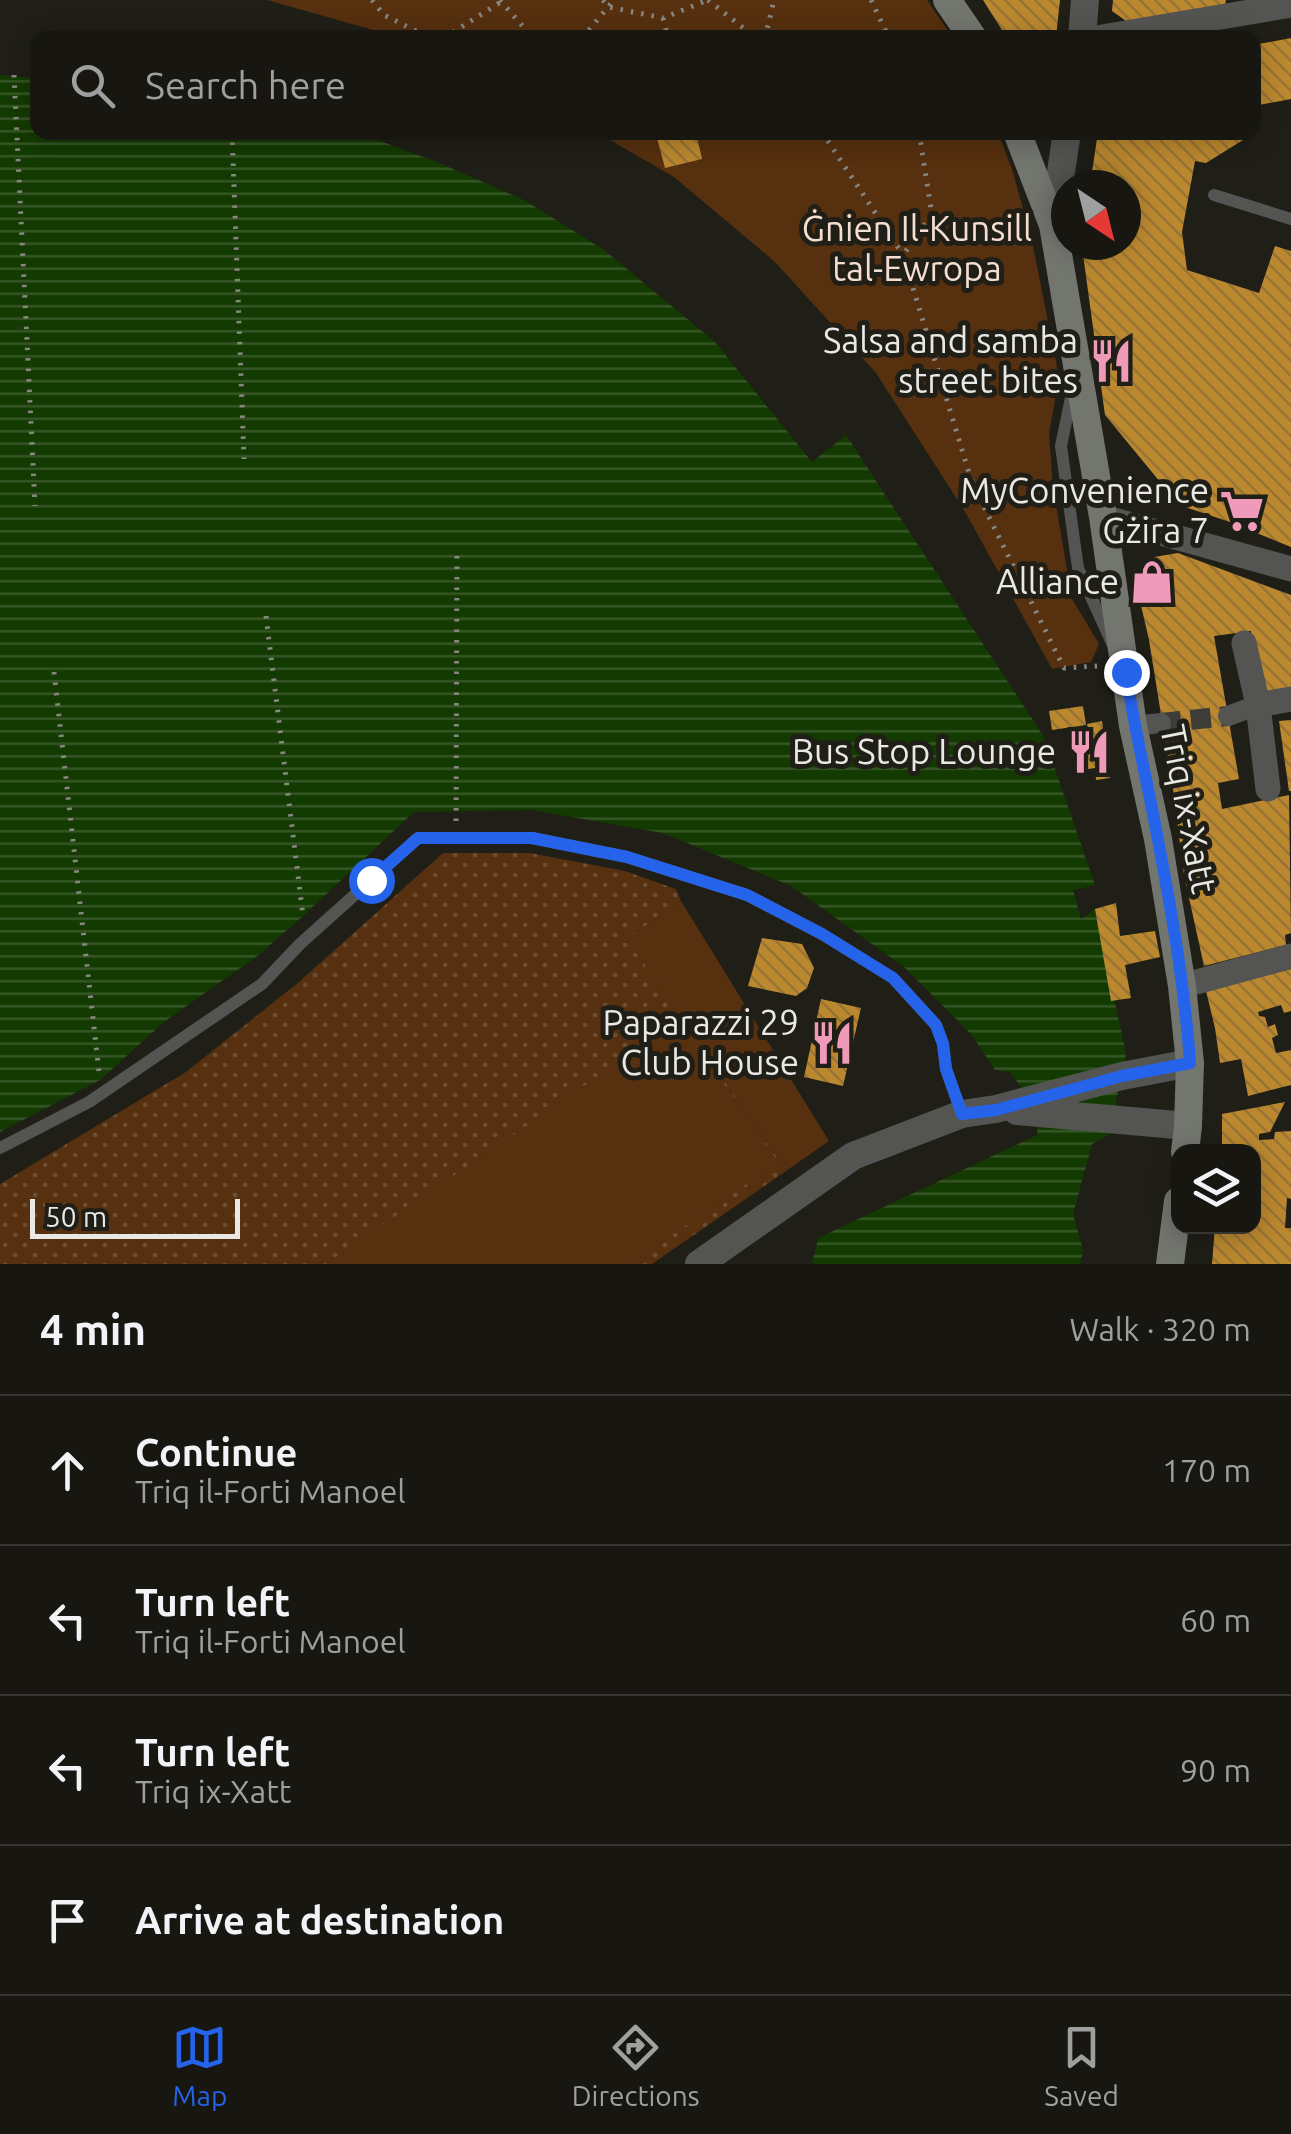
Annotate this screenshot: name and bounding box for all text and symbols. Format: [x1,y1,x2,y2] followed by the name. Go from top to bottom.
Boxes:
[30,30,1261,140] search box
[65,58,120,113] icon: search
[145,64,346,106] text: Search here
[1051,170,1141,260] north arrow
[802,208,1032,288] park label: Ġnien Il-Kunsill tal-Ewropa
[823,320,1078,400] place label: Salsa and samba street bites
[1087,337,1135,385] restaurant icon: Salsa and samba street bites
[960,470,1209,550] place label: MyConvenience Gżira 7
[1218,487,1266,535] supermarket icon: MyConvenience Gżira 7
[1128,558,1176,606] shop icon: Alliance
[996,561,1119,601] place label: Alliance
[1104,650,1150,696] route end
[1153,721,1225,897] street label: Triq ix-Xatt
[1065,728,1113,776] restaurant icon: Bus Stop Lounge
[792,731,1056,771] place label: Bus Stop Lounge
[349,858,395,904] route start
[603,1002,799,1082] place label: Paparazzi 29 Club House
[808,1019,856,1067] restaurant icon: Paparazzi 29 Club House
[1171,1144,1261,1234] map controls
[1171,1144,1261,1234] button: layers
[30,1194,240,1238] scale bar
[45,1201,107,1232] text: 50 m
[40,1306,146,1353] text: 4 min
[1069,1311,1251,1347] text: Walk · 320 m
[135,1431,297,1473] text: Continue
[40,1443,95,1498] icon: ahead
[1162,1452,1251,1488] text: 170 m
[135,1473,406,1509] text: Triq il-Forti Manoel
[135,1581,290,1623] text: Turn left
[40,1593,95,1648] icon: left
[1180,1602,1251,1638] text: 60 m
[135,1623,406,1659] text: Triq il-Forti Manoel
[135,1731,290,1773] text: Turn left
[40,1743,95,1798] icon: left
[1180,1752,1251,1788] text: 90 m
[135,1773,291,1809] text: Triq ix-Xatt
[40,1893,95,1948] icon: arrive
[135,1899,504,1941] text: Arrive at destination
[172,2020,227,2111] tab: Map
[572,2020,700,2111] tab: Directions
[1044,2020,1119,2111] tab: Saved

